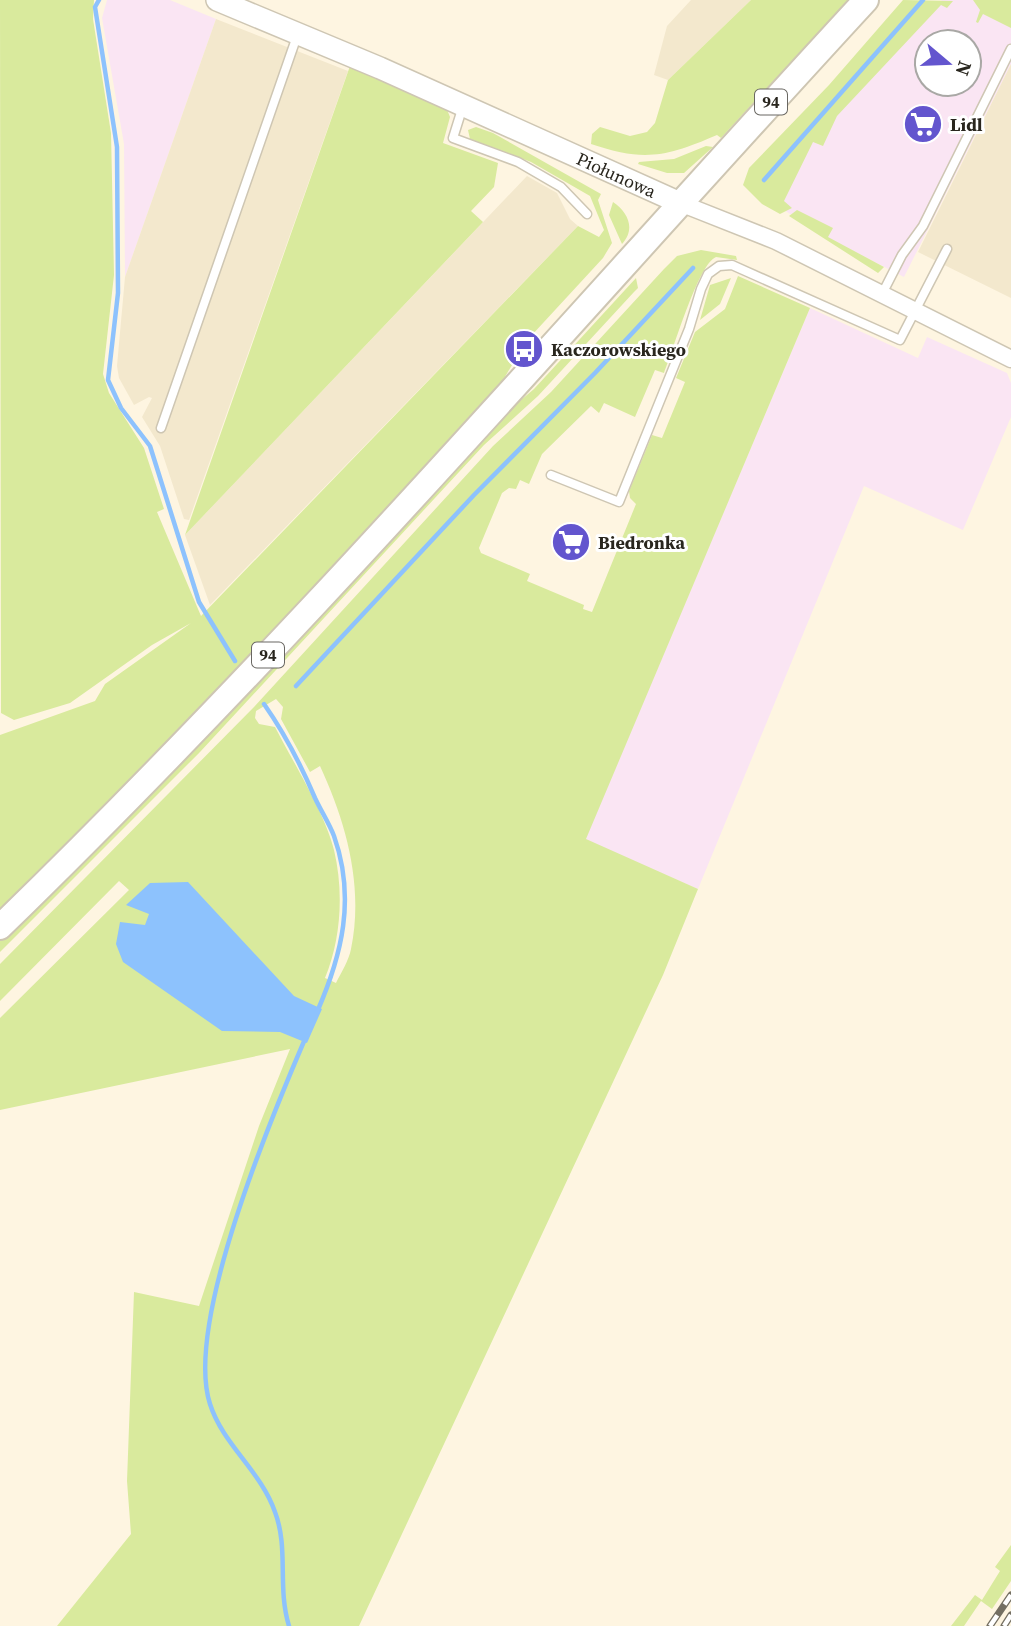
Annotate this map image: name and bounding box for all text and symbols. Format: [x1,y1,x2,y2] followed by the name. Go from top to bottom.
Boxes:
[913,28,983,98] north arrow
[949,58,979,79] text: N
[755,90,787,114] road number: 94
[902,103,944,145] supermarket icon: Lidl
[950,112,983,137] place label: Lidl
[573,146,661,204] street label: Piołunowa
[503,328,545,370] bus stop icon: Kaczorowskiego
[551,337,686,362] place label: Kaczorowskiego
[550,521,592,563] supermarket icon: Biedronka
[598,530,685,555] place label: Biedronka
[252,642,284,668] road number: 94

